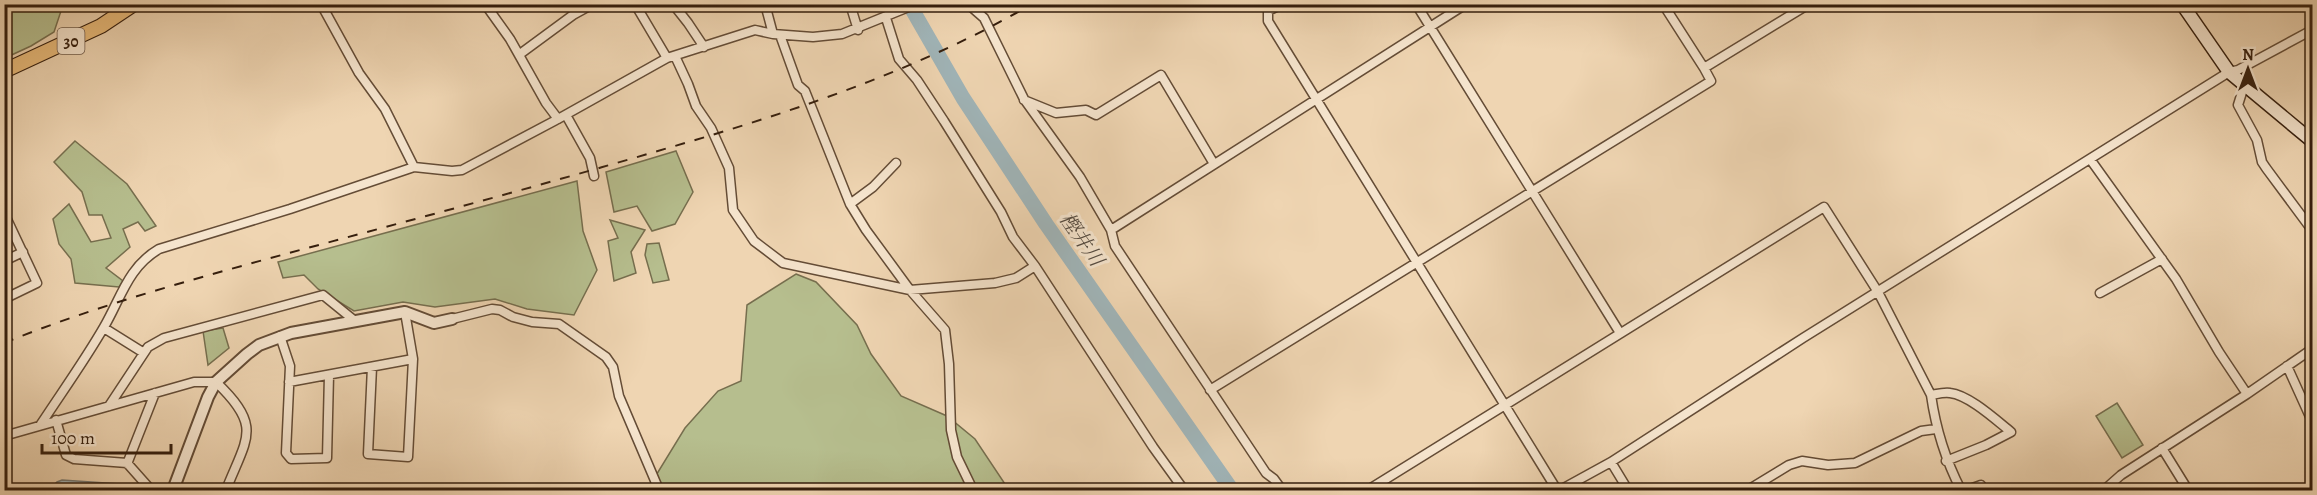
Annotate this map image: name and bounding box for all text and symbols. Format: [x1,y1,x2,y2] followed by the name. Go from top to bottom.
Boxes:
[58,28,84,54] road number: 30
[2218,39,2278,99] north arrow
[2242,44,2254,66] text: N
[1053,207,1111,273] water label: 樫井川
[42,417,171,455] scale bar
[51,426,95,450] text: 100 m

